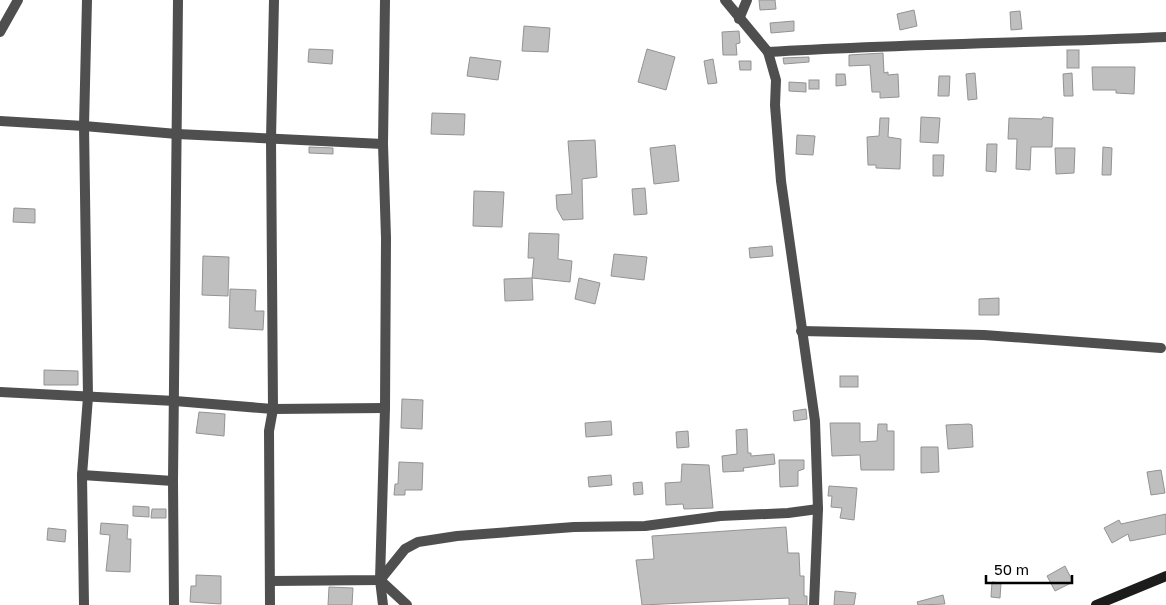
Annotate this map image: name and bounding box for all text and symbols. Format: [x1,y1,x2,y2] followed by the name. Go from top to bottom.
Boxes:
[986,552,1072,584] scale bar
[994,560,1029,578] text: 50 m

